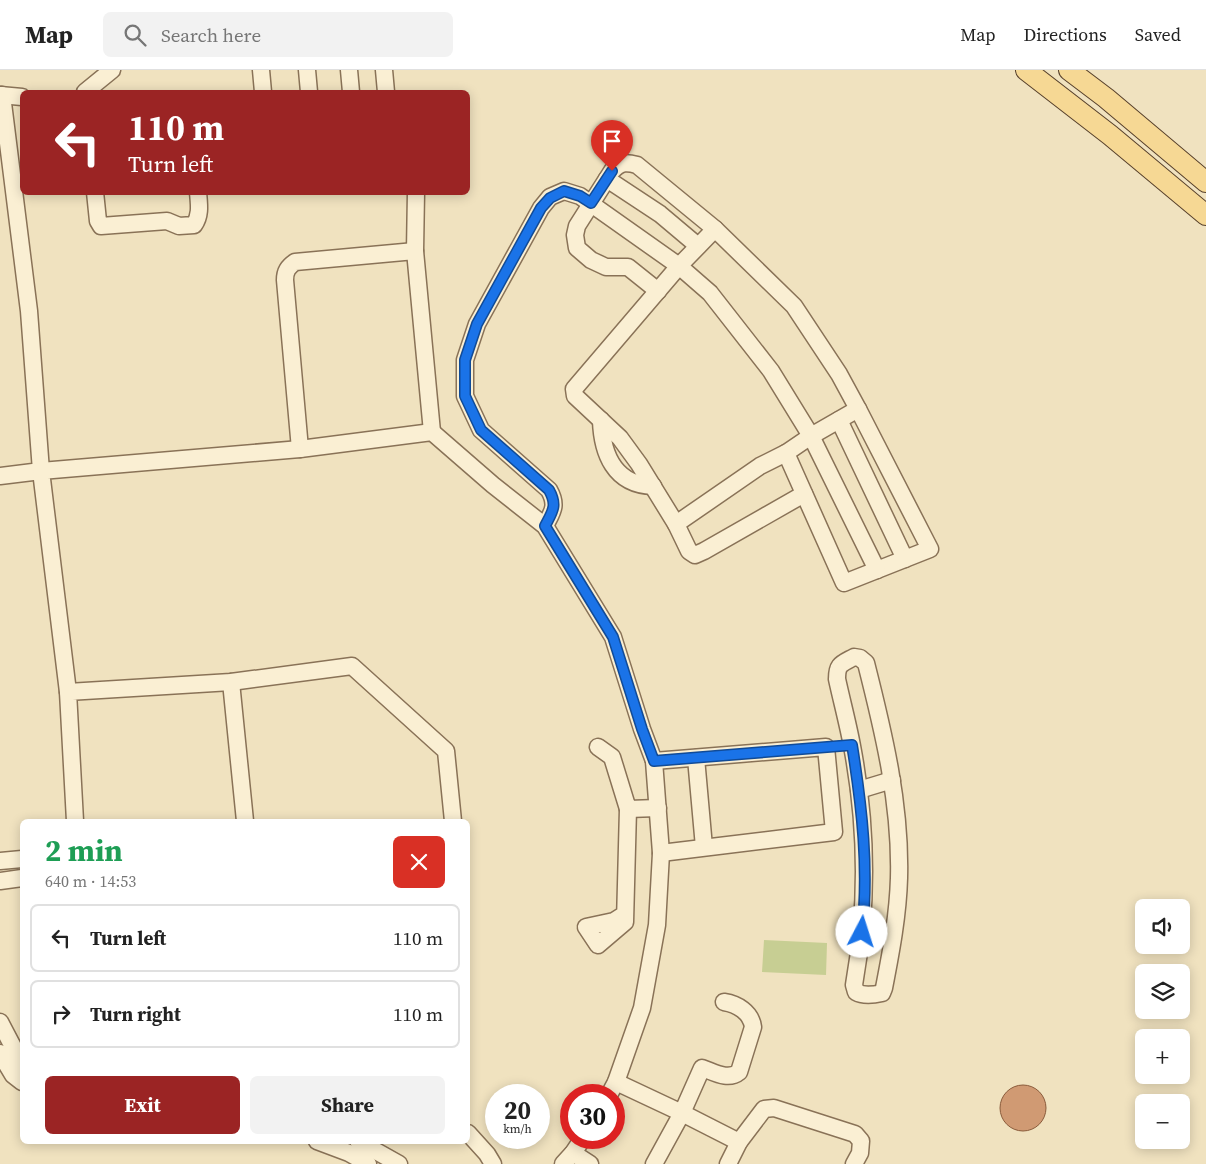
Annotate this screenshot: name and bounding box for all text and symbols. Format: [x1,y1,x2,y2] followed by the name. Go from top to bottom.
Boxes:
[103,12,453,57] search box
[25,18,73,51] text: Map
[121,21,149,49] icon: search
[161,22,261,48] text: Search here
[960,22,996,47] text: Map
[1024,22,1107,47] text: Directions
[1135,22,1181,47] text: Saved
[128,104,224,152] text: 110 m
[45,110,110,175] icon: left
[591,120,633,171] pin
[598,127,626,155] icon: arrive
[128,149,213,179] text: Turn left
[45,830,123,871] text: 2 min
[393,836,445,888] button: close
[45,870,136,892] text: 640 m · 14:53
[1135,899,1190,1149] map controls
[1135,899,1190,954] button: sound
[835,905,887,957] position arrow
[47,924,75,952] icon: left
[90,925,166,951] text: Turn left
[393,925,443,951] text: 110 m
[1135,964,1190,1019] button: layers
[47,1000,75,1028] icon: right
[90,1001,181,1027] text: Turn right
[393,1001,443,1027] text: 110 m
[1135,1029,1190,1084] button: +
[45,1076,240,1134] button: Exit
[250,1076,445,1134] button: Share
[560,1084,625,1149] speed limit sign: 30
[504,1093,531,1127] text: 20
[1135,1094,1190,1149] button: −
[503,1121,532,1137] text: km/h

